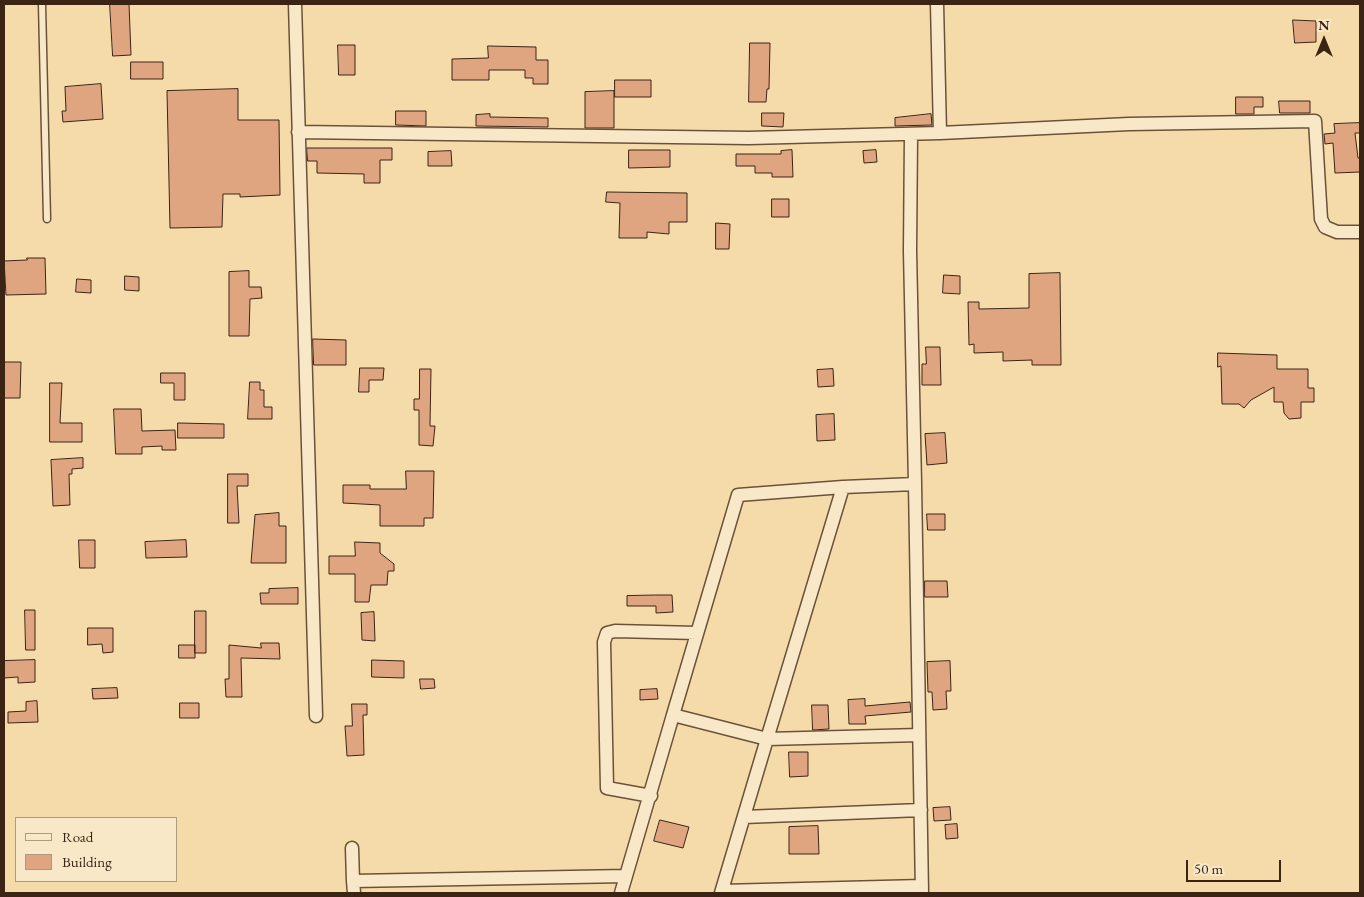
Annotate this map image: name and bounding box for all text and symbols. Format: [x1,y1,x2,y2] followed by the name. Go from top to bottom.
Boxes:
[1299,15,1349,65] north arrow
[1318,16,1330,34] text: N
[15,817,178,882] legend
[62,827,93,846] text: Road
[1189,850,1284,882] scale bar
[62,852,112,871] text: Building
[1194,859,1223,878] text: 50 m

